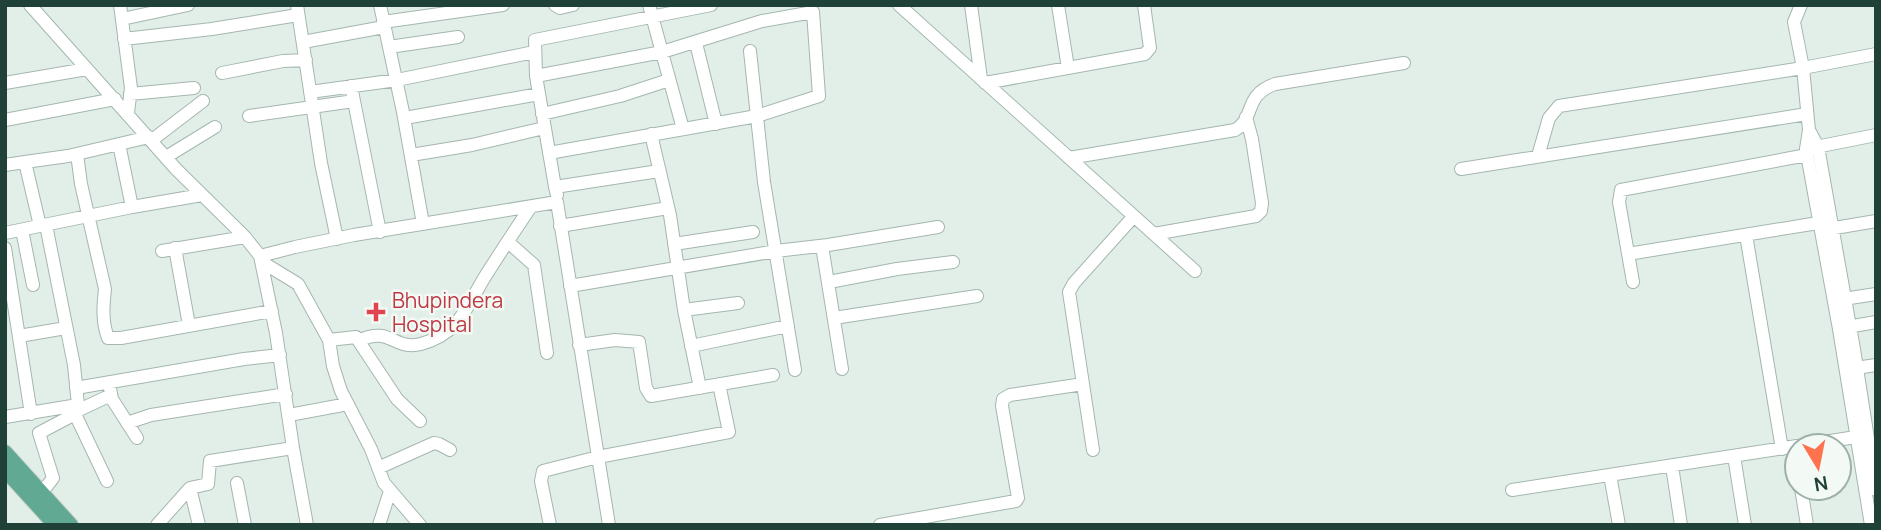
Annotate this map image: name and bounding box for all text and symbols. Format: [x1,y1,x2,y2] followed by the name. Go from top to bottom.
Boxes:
[392,286,503,338] place label: Bhupindera Hospital
[366,302,386,322] marker: Bhupindera Hospital
[1783,432,1853,502] north arrow
[1812,470,1830,498] text: N

